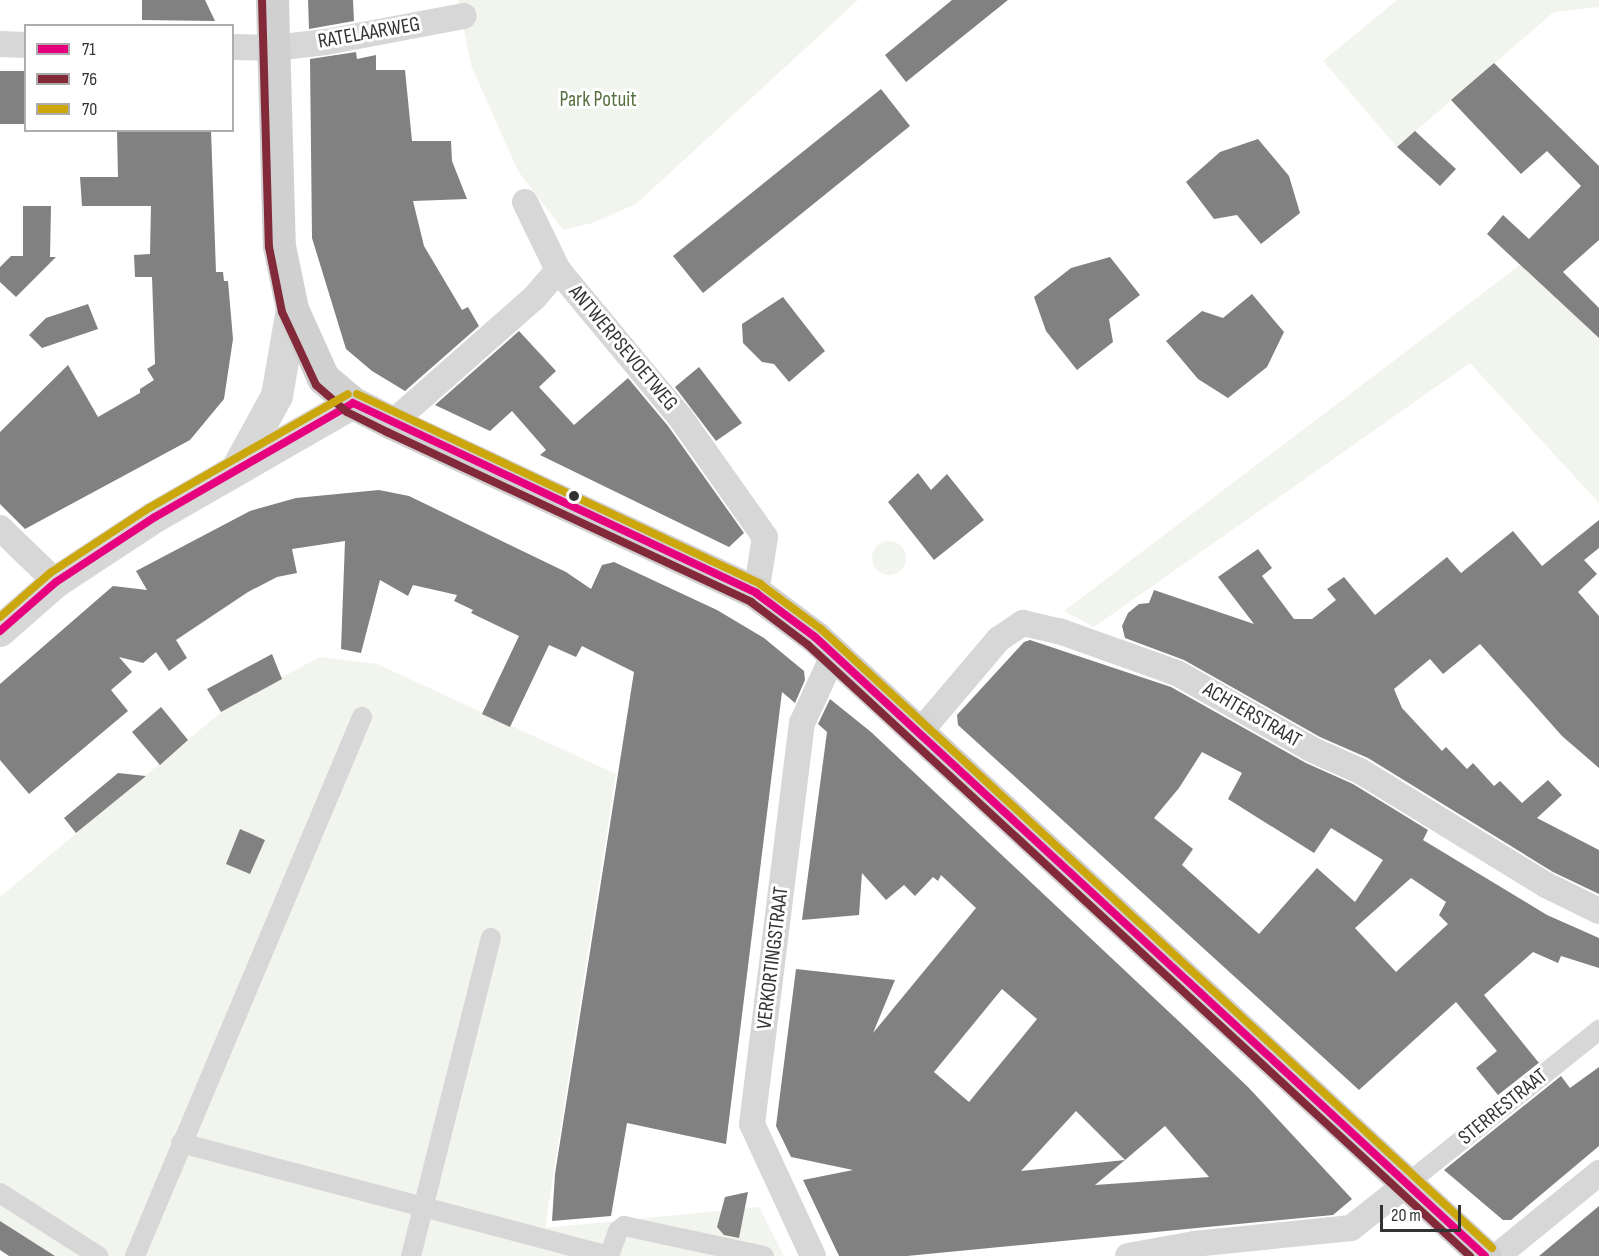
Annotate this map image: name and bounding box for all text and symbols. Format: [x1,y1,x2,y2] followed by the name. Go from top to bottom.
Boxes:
[316,12,422,54] street label: RATELAARWEG
[24,24,234,132] legend
[82,39,96,60] text: 71
[82,69,97,90] text: 76
[559,87,637,113] park label: Park Potuit
[82,99,97,120] text: 70
[563,280,683,416] street label: ANTWERPSEVOETWEG
[568,490,580,502] unlabelled marker
[1198,677,1306,753] street label: ACHTERSTRAAT
[752,885,794,1031] street label: VERKORTINGSTRAAT
[1454,1064,1552,1150] street label: STERRESTRAAT
[1383,1193,1464,1231] scale bar
[1391,1205,1421,1226] text: 20 m

